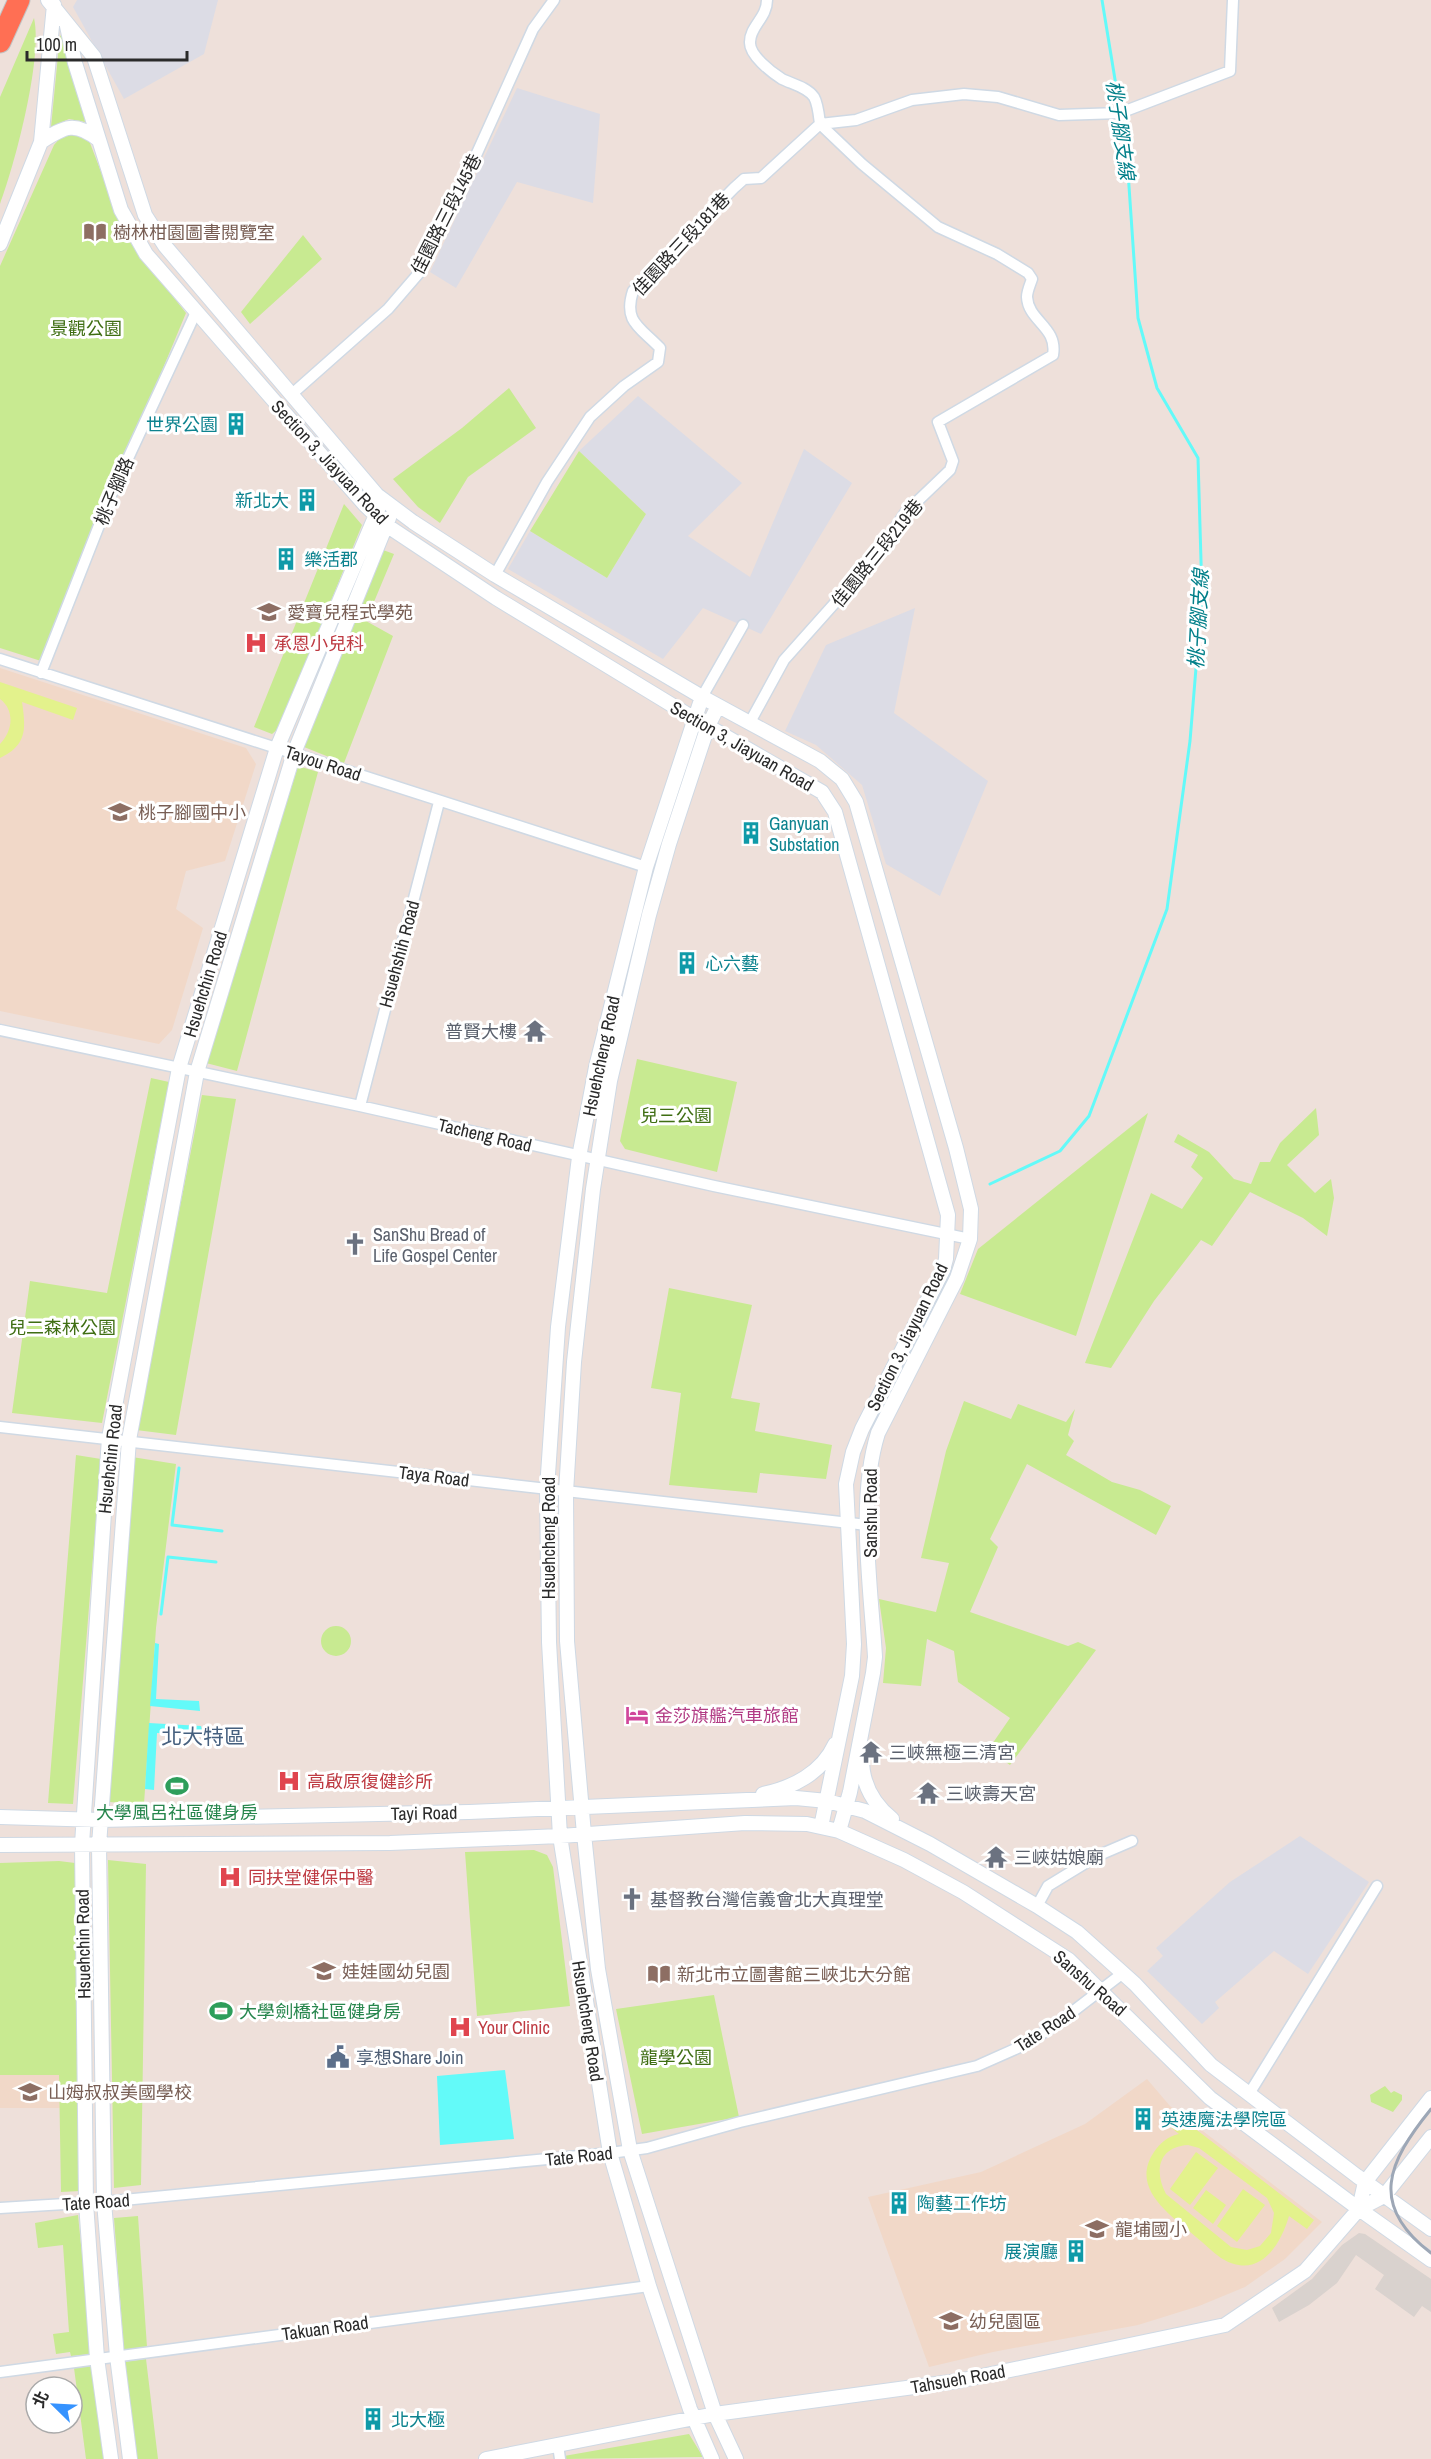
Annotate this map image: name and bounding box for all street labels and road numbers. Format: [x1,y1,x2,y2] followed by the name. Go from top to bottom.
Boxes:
[405,149,487,279] street label: 佳園路三段145巷
[627,187,735,301] street label: 佳園路三段181巷
[266,394,394,530] street label: Section 3, Jiayuan Road
[88,453,140,529] street label: 桃子腳路
[826,494,928,612] street label: 佳園路三段219巷
[666,695,818,797] street label: Section 3, Jiayuan Road
[282,739,364,787] street label: Tayou Road
[373,898,425,1010] street label: Hsuehshih Road
[177,928,233,1040] street label: Hsuehchin Road
[576,994,626,1118] street label: Hsuehcheng Road
[436,1112,534,1158] street label: Tacheng Road
[860,1259,954,1415] street label: Section 3, Jiayuan Road
[92,1403,128,1515] street label: Hsuehchin Road
[397,1459,471,1493] street label: Taya Road
[858,1468,883,1558] street label: Sanshu Road
[536,1477,561,1599] street label: Hsuehcheng Road
[390,1800,458,1826] street label: Tayi Road
[70,1889,96,1999] street label: Hsuehchin Road
[1048,1944,1132,2022] street label: Sanshu Road
[566,1959,610,2083] street label: Hsuehcheng Road
[1010,2000,1080,2058] street label: Tate Road
[544,2140,614,2172] street label: Tate Road
[61,2187,131,2217] street label: Tate Road
[280,2310,370,2346] street label: Takuan Road
[909,2358,1007,2400] street label: Tahsueh Road

